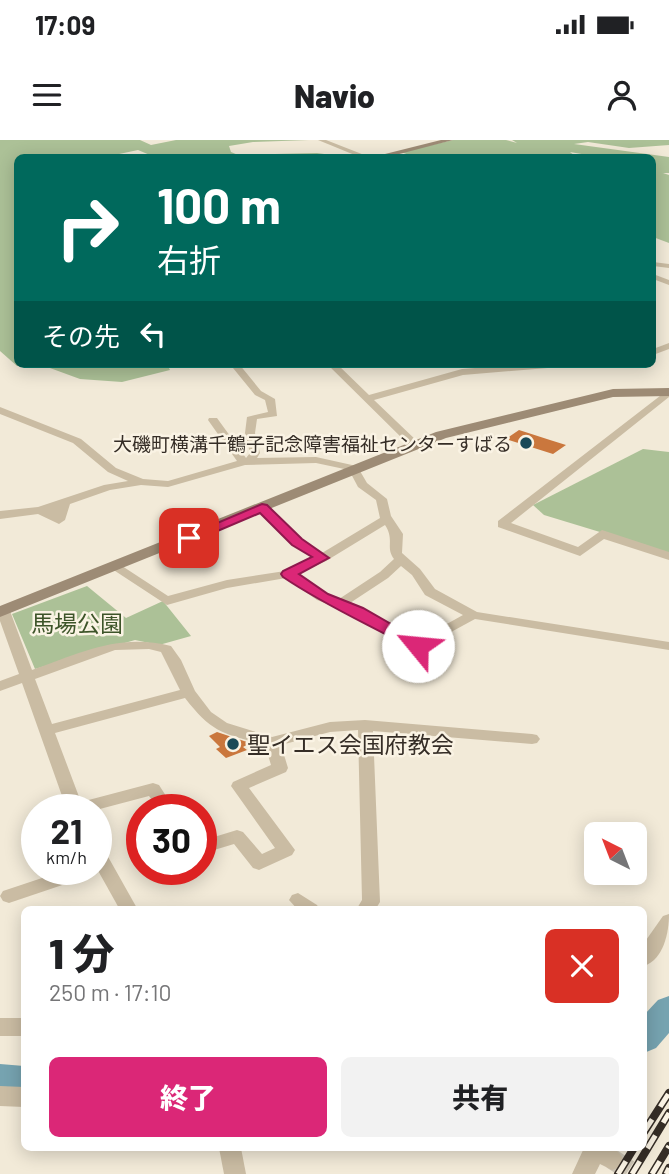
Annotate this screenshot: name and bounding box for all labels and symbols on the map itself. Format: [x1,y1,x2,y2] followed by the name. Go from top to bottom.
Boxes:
[113,432,512,455] place label: 大磯町横溝千鶴子記念障害福祉センターすばる
[518,435,534,451] marker: 大磯町横溝千鶴子記念障害福祉センターすばる
[159,508,219,568] pin
[31,609,123,637] park label: 馬場公園
[381,609,455,683] position arrow
[247,730,454,758] place label: 聖イエス会国府教会
[225,736,241,752] marker: 聖イエス会国府教会
[126,794,217,885] speed limit sign: 30
[584,822,648,886] north arrow

